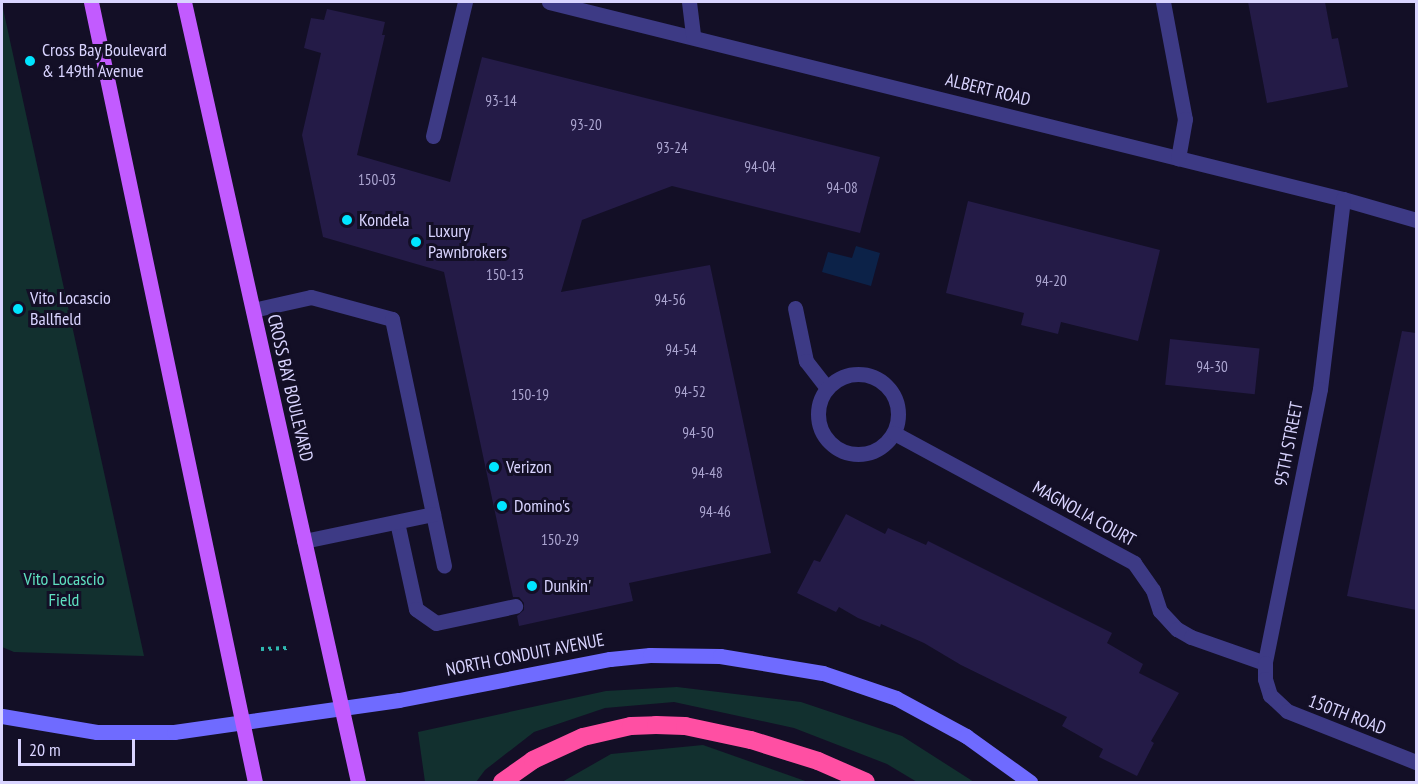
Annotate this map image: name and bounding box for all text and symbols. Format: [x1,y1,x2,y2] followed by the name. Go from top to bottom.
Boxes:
[42,40,167,82] place label: Cross Bay Boulevard & 149th Avenue
[23,54,37,68] marker: Cross Bay Boulevard & 149th Avenue
[943,69,1033,111] street label: ALBERT ROAD
[485,92,517,110] house number: 93-14
[570,116,602,134] house number: 93-20
[656,139,688,157] house number: 93-24
[744,158,776,176] house number: 94-04
[358,171,396,189] house number: 150-03
[826,179,858,197] house number: 94-08
[359,209,409,231] place label: Kondela
[340,213,354,227] marker: Kondela
[428,221,507,264] place label: Luxury Pawnbrokers
[409,235,423,249] marker: Luxury Pawnbrokers
[486,266,524,284] house number: 150-13
[1035,272,1067,290] house number: 94-20
[30,288,111,330] place label: Vito Locascio Ballfield
[654,291,686,309] house number: 94-56
[11,302,25,316] marker: Vito Locascio Ballfield
[263,312,317,464] street label: CROSS BAY BOULEVARD
[665,341,697,359] house number: 94-54
[1196,358,1228,376] house number: 94-30
[674,383,706,401] house number: 94-52
[511,386,549,404] house number: 150-19
[1270,400,1308,488] street label: 95TH STREET
[682,424,714,442] house number: 94-50
[506,456,552,478] place label: Verizon
[487,460,501,474] marker: Verizon
[691,464,723,482] house number: 94-48
[1028,477,1140,551] street label: MAGNOLIA COURT
[514,495,570,517] place label: Domino's
[495,499,509,513] marker: Domino's
[699,503,731,521] house number: 94-46
[541,531,579,549] house number: 150-29
[24,569,104,612] park label: Vito Locascio Field
[544,575,591,597] place label: Dunkin'
[525,579,539,593] marker: Dunkin'
[444,629,606,681] street label: NORTH CONDUIT AVENUE
[1305,690,1389,740] street label: 150TH ROAD
[21,727,138,765] scale bar
[29,738,61,761] text: 20 m

